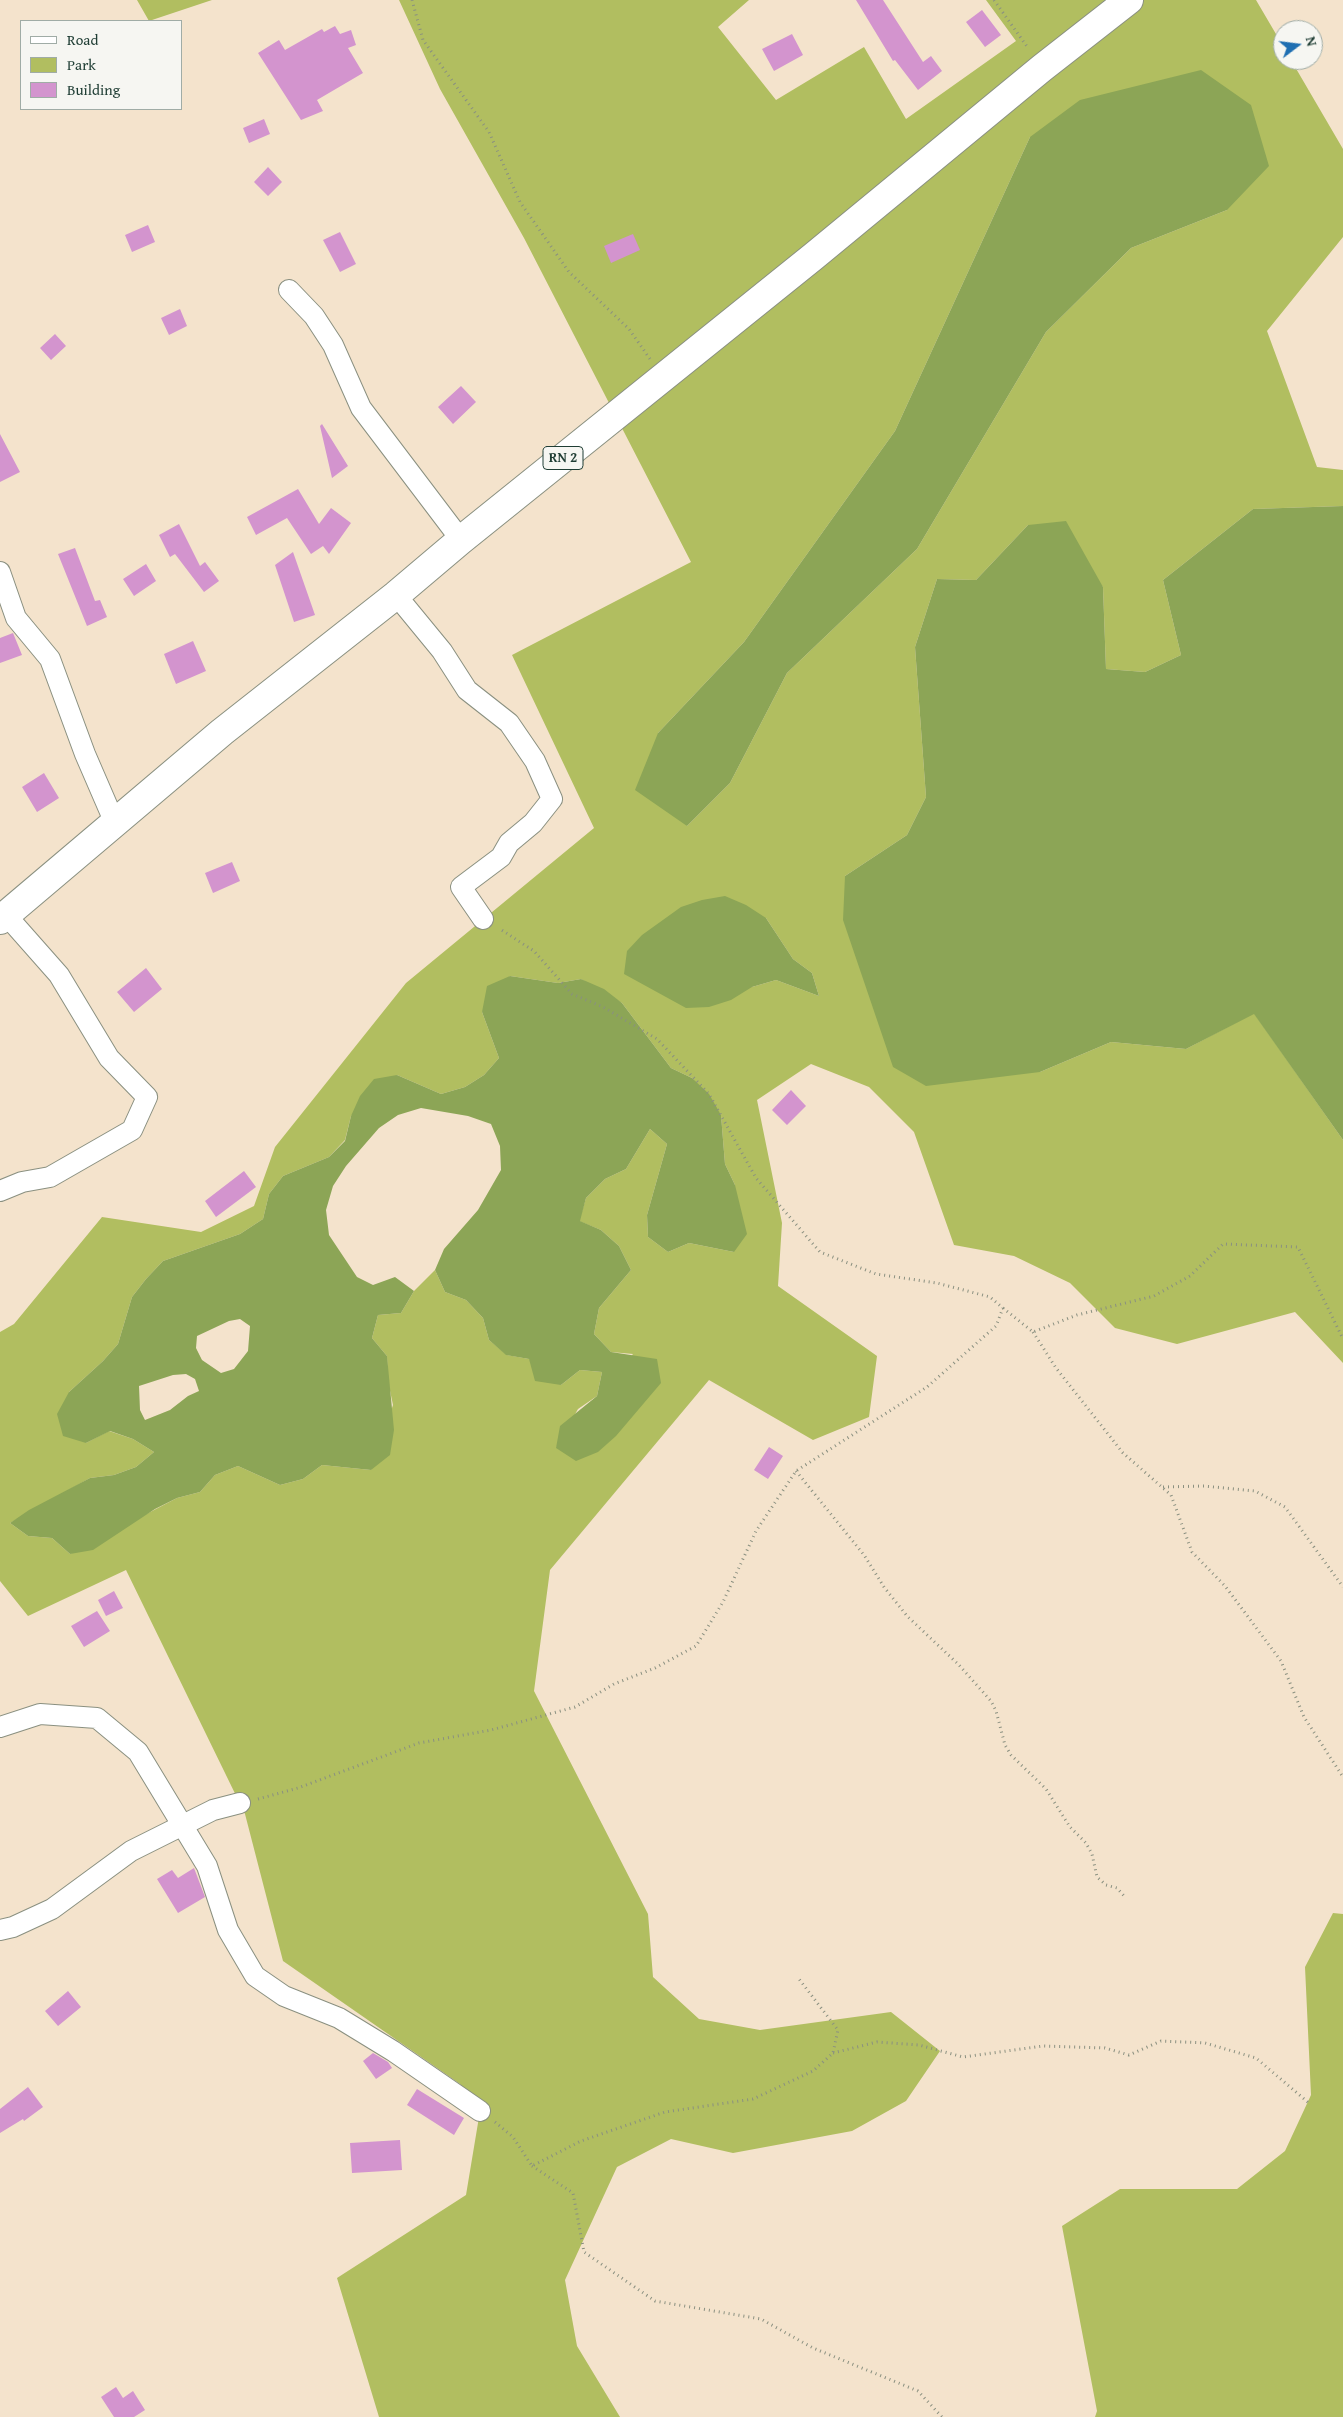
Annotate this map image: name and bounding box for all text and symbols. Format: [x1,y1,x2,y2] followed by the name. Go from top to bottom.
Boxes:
[20,20,182,110] legend
[1273,20,1323,70] north arrow
[67,29,98,50] text: Road
[1301,34,1322,48] text: N
[67,54,96,75] text: Park
[67,79,120,100] text: Building
[543,446,583,469] road number: RN 2

